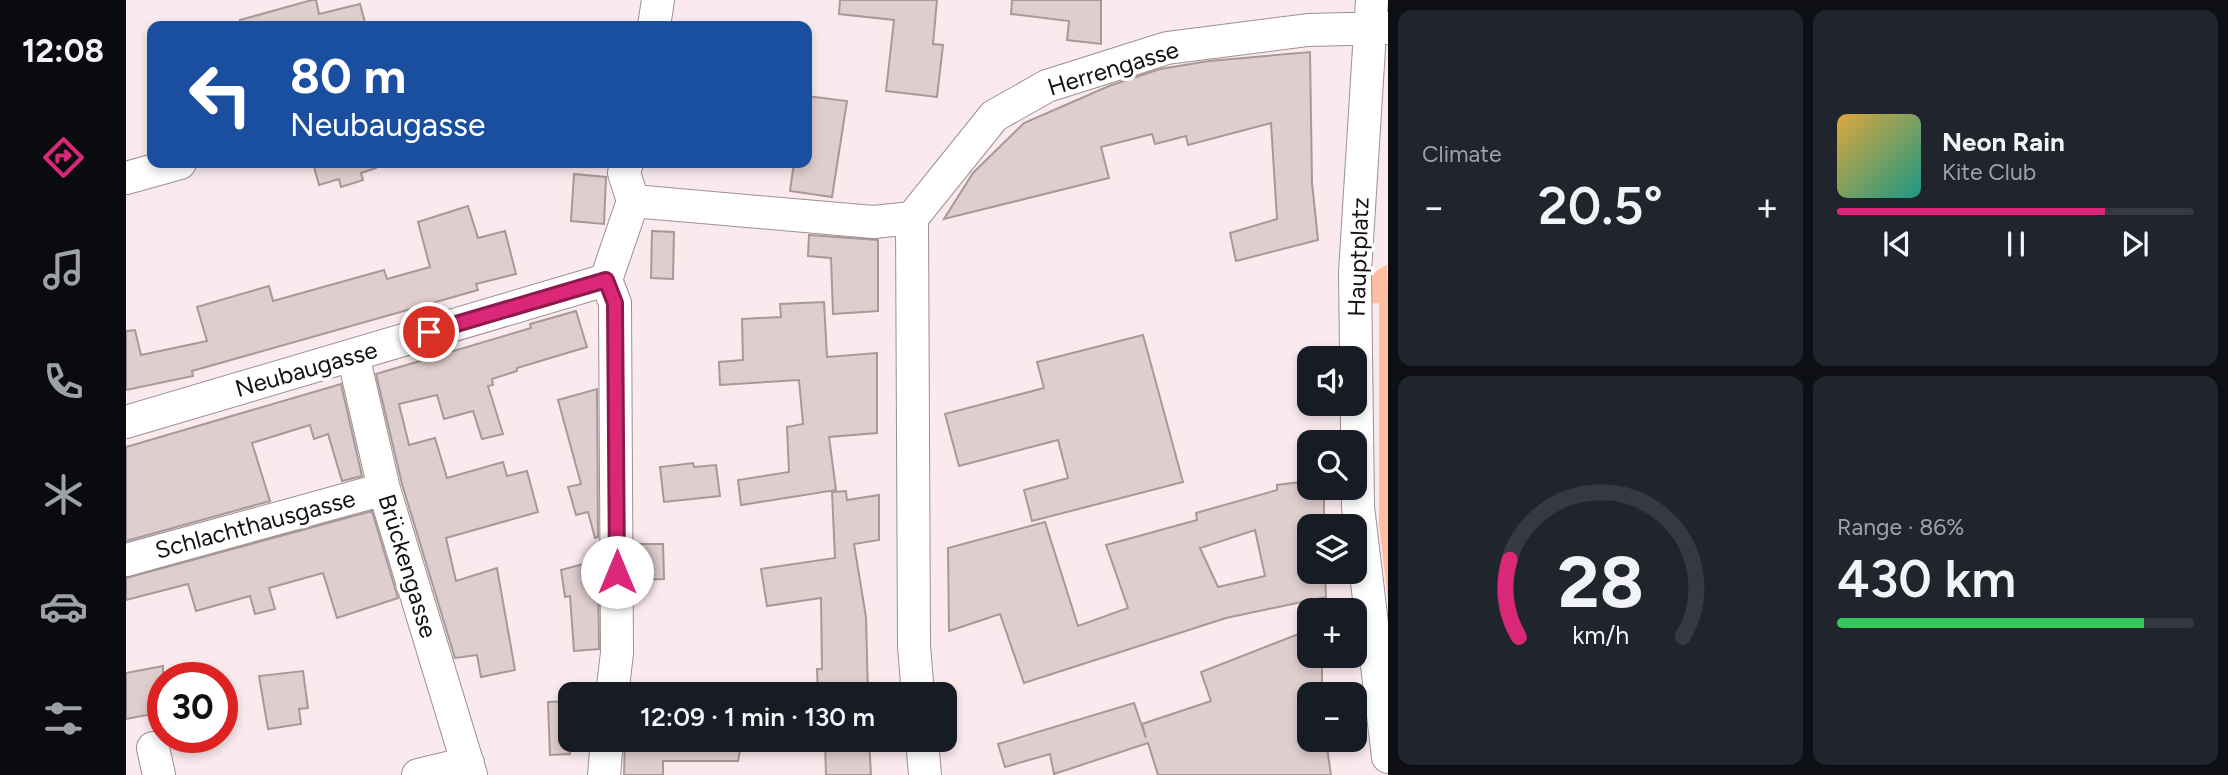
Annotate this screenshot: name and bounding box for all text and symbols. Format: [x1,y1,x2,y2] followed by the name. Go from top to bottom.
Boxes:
[22,32,104,70] text: 12:08
[1044,34,1182,102] street label: Herrengasse
[290,46,406,105] text: 80 m
[175,49,266,140] icon: left
[290,106,485,144] text: Neubaugasse
[1942,126,2065,158] text: Neon Rain
[39,133,88,182] icon: directions
[1422,140,1501,168] text: Climate
[1942,158,2036,186] text: Kite Club
[1538,175,1663,237] text: 20.5°
[1422,184,1446,230] text: −
[1755,184,1779,230] text: +
[1341,197,1375,317] street label: Hauptplatz
[1878,225,1916,263] icon: previous
[1997,225,2035,263] icon: pause
[2116,225,2154,263] icon: next
[39,245,88,294] icon: music
[399,302,459,362] pin
[410,313,448,351] icon: arrive
[232,335,380,403] street label: Neubaugasse
[1297,346,1367,752] map controls
[1297,346,1367,416] button: sound
[39,357,88,406] icon: phone
[1297,430,1367,500] button: search
[39,470,88,519] icon: climate
[152,483,358,565] street label: Schlachthausgasse
[372,491,444,641] street label: Brückengasse
[1837,513,1964,541] text: Range · 86%
[1297,514,1367,584] button: layers
[580,535,654,609] position arrow
[1557,538,1644,625] text: 28
[1837,548,2016,610] text: 430 km
[39,582,88,631] icon: car
[1297,598,1367,668] button: +
[1572,619,1629,649] text: km/h
[147,662,238,753] speed limit sign: 30
[1297,682,1367,752] button: −
[39,694,88,743] icon: filters
[640,701,875,733] text: 12:09 · 1 min · 130 m

